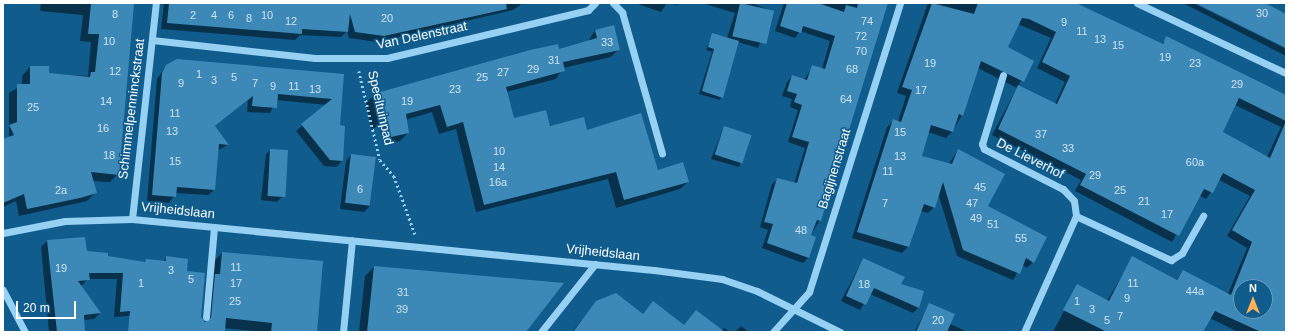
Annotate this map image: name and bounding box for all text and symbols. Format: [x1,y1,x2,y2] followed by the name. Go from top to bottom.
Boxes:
[1256,6,1268,20] house number: 30
[112,7,118,21] house number: 8
[190,8,196,22] house number: 2
[211,8,217,22] house number: 4
[228,8,234,22] house number: 6
[261,8,273,22] house number: 10
[246,11,252,25] house number: 8
[381,11,393,25] house number: 20
[285,14,297,28] house number: 12
[861,14,873,28] house number: 74
[1061,15,1067,29] house number: 9
[375,19,469,53] street label: Van Delenstraat
[1076,24,1088,38] house number: 11
[855,29,867,43] house number: 72
[1094,32,1106,46] house number: 13
[103,34,115,48] house number: 10
[601,35,613,49] house number: 33
[116,38,148,180] street label: Schimmelpenninckstraat
[1112,38,1124,52] house number: 15
[855,44,867,58] house number: 70
[1159,50,1171,64] house number: 19
[548,53,560,67] house number: 31
[924,56,936,70] house number: 19
[1189,56,1201,70] house number: 23
[527,62,539,76] house number: 29
[846,62,858,76] house number: 68
[109,64,121,78] house number: 12
[497,65,509,79] house number: 27
[196,67,202,81] house number: 1
[364,69,396,147] street label: Speeltuinpad
[231,70,237,84] house number: 5
[476,70,488,84] house number: 25
[211,73,217,87] house number: 3
[178,76,184,90] house number: 9
[252,76,258,90] house number: 7
[1231,77,1243,91] house number: 29
[270,79,276,93] house number: 9
[288,79,300,93] house number: 11
[309,82,321,96] house number: 13
[449,82,461,96] house number: 23
[915,83,927,97] house number: 17
[840,92,852,106] house number: 64
[100,94,112,108] house number: 14
[401,94,413,108] house number: 19
[27,100,39,114] house number: 25
[169,106,181,120] house number: 11
[97,121,109,135] house number: 16
[166,124,178,138] house number: 13
[894,125,906,139] house number: 15
[815,127,855,211] street label: Bagijnenstraat
[1035,127,1047,141] house number: 37
[994,135,1066,183] street label: De Lieverhof
[1062,141,1074,155] house number: 33
[493,144,505,158] house number: 10
[103,148,115,162] house number: 18
[894,149,906,163] house number: 13
[169,154,181,168] house number: 15
[1186,155,1204,169] house number: 60a
[493,160,505,174] house number: 14
[882,164,894,178] house number: 11
[1089,168,1101,182] house number: 29
[489,175,507,189] house number: 16a
[974,180,986,194] house number: 45
[357,182,363,196] house number: 6
[55,183,67,197] house number: 2a
[1114,183,1126,197] house number: 25
[1138,194,1150,208] house number: 21
[882,196,888,210] house number: 7
[966,196,978,210] house number: 47
[140,199,216,223] street label: Vrijheidslaan
[1161,207,1173,221] house number: 17
[970,211,982,225] house number: 49
[987,217,999,231] house number: 51
[795,223,807,237] house number: 48
[1015,231,1027,245] house number: 55
[565,241,641,265] street label: Vrijheidslaan
[230,260,242,274] house number: 11
[55,261,67,275] house number: 19
[168,263,174,277] house number: 3
[188,272,194,286] house number: 5
[138,276,144,290] house number: 1
[230,276,242,290] house number: 17
[1127,276,1139,290] house number: 11
[858,277,870,291] house number: 18
[1233,279,1273,319] north arrow
[1249,282,1257,294] text: N
[1186,284,1204,298] house number: 44a
[397,285,409,299] house number: 31
[1124,291,1130,305] house number: 9
[18,293,78,319] scale bar
[229,294,241,308] house number: 25
[1074,294,1080,308] house number: 1
[23,301,50,315] text: 20 m
[396,302,408,316] house number: 39
[1089,302,1095,316] house number: 3
[1117,309,1123,323] house number: 7
[932,313,944,327] house number: 20
[1104,313,1110,327] house number: 5

